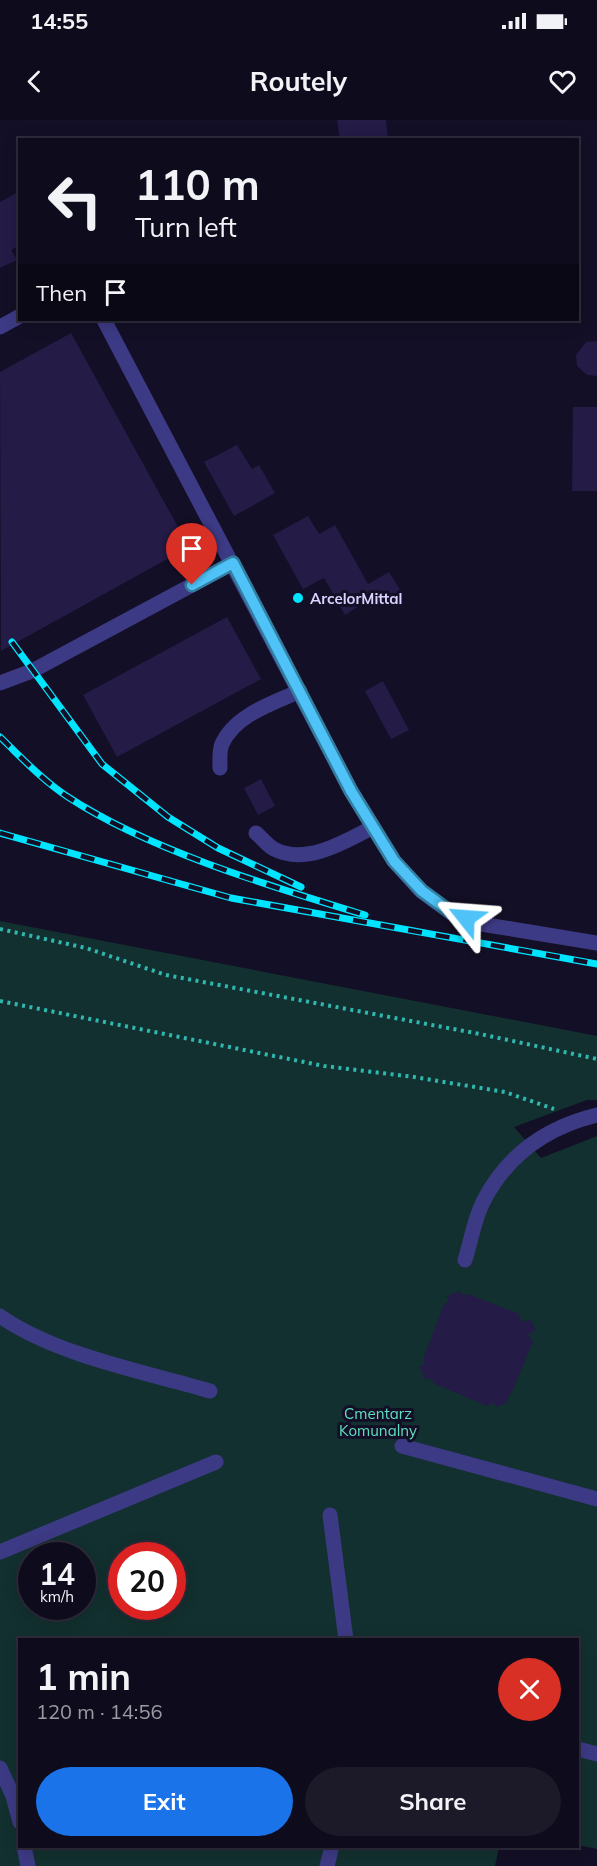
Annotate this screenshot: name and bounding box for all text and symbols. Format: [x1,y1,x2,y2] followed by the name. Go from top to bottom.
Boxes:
[30,7,88,35] text: 14:55
[250,64,347,98] text: Routely
[18,65,51,98] icon: back
[546,65,579,98] icon: heart
[135,158,260,211] text: 110 m
[36,162,114,240] icon: left
[135,210,237,244] text: Turn left
[99,276,132,309] icon: arrive
[36,279,87,307] text: Then
[166,523,217,585] pin
[175,532,208,565] icon: arrive
[310,589,402,608] place label: ArcelorMittal
[291,591,305,605] marker: ArcelorMittal
[434,886,498,950] position arrow
[339,1404,417,1440] park label: Cmentarz Komunalny
[108,1542,186,1620] speed limit sign: 20
[39,1555,75,1593] text: 14
[40,1587,74,1606] text: km/h
[36,1654,131,1699] text: 1 min
[498,1658,561,1721] button: close
[36,1699,162,1724] text: 120 m · 14:56
[36,1767,293,1836] button: Exit
[305,1767,561,1836] button: Share

